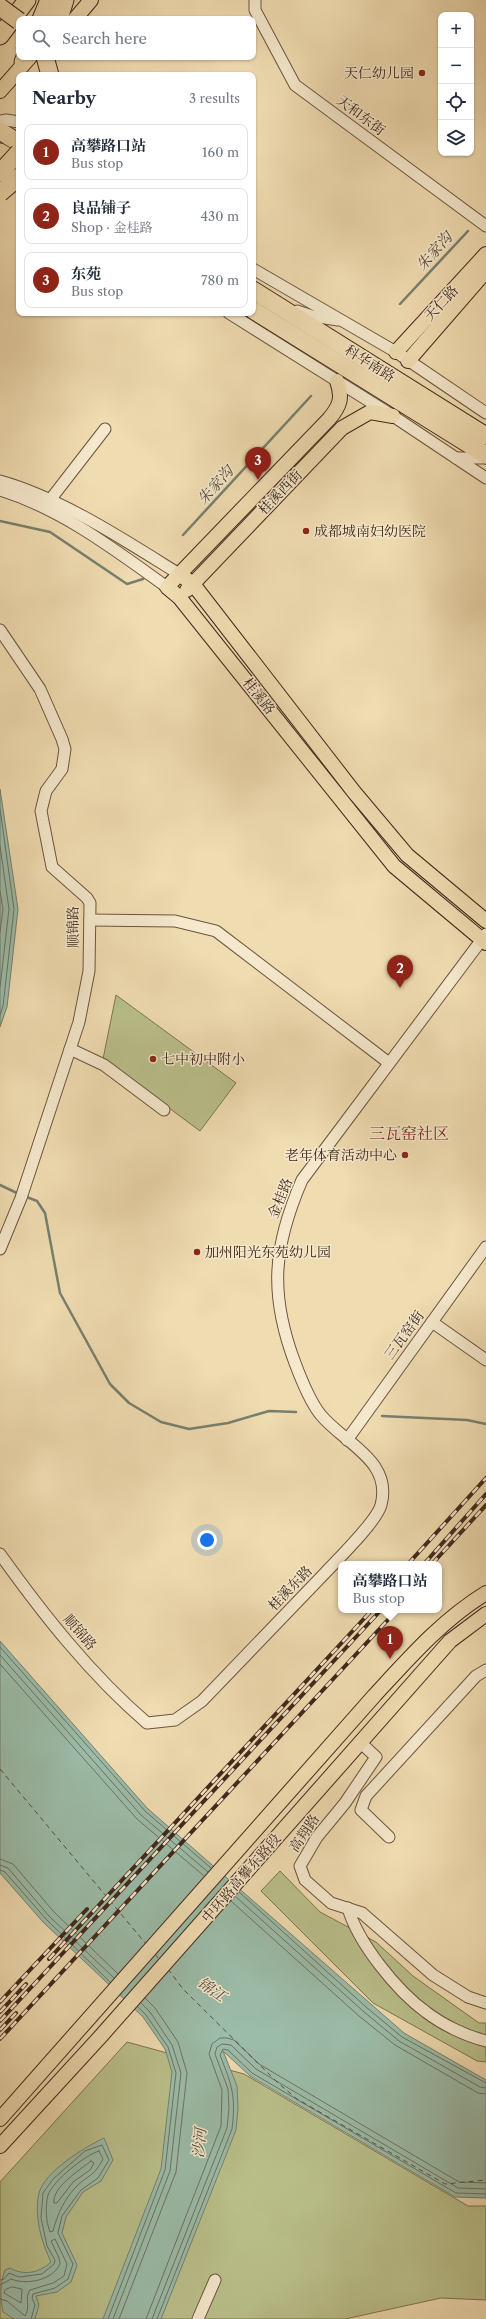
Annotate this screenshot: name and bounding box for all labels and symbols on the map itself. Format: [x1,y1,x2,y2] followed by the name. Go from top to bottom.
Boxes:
[344,64,414,82] place label: 天仁幼儿园
[417,68,427,78] marker: 天仁幼儿园
[333,91,389,139] street label: 天和东街
[412,226,457,274] water label: 朱家沟
[420,282,462,324] street label: 天仁路
[341,341,399,385] street label: 科华南路
[245,447,271,480] pin: 3
[193,460,238,508] water label: 朱家沟
[254,466,306,518] street label: 桂溪西街
[314,522,426,540] place label: 成都城南妇幼医院
[301,526,311,536] marker: 成都城南妇幼医院
[239,674,279,718] street label: 桂溪路
[64,906,82,948] street label: 顺锦路
[387,955,413,988] pin: 2
[161,1050,245,1068] place label: 七中初中附小
[148,1054,158,1064] marker: 七中初中附小
[369,1123,449,1143] district label: 三瓦窑社区
[285,1146,397,1164] place label: 老年体育活动中心
[400,1150,410,1160] marker: 老年体育活动中心
[264,1175,296,1221] street label: 金桂路
[205,1243,331,1261] place label: 加州阳光东苑幼儿园
[192,1247,202,1257] marker: 加州阳光东苑幼儿园
[380,1307,428,1363] street label: 三瓦窑街
[197,1530,217,1550] your location
[264,1562,316,1614] street label: 桂溪东路
[59,1610,101,1654] street label: 顺锦路
[377,1626,403,1659] pin: 1
[285,1811,323,1855] street label: 高翔路
[197,1830,285,1926] street label: 中环路高攀东路段
[194,1973,231,2007] water label: 锦江
[188,2124,210,2159] water label: 沙河

